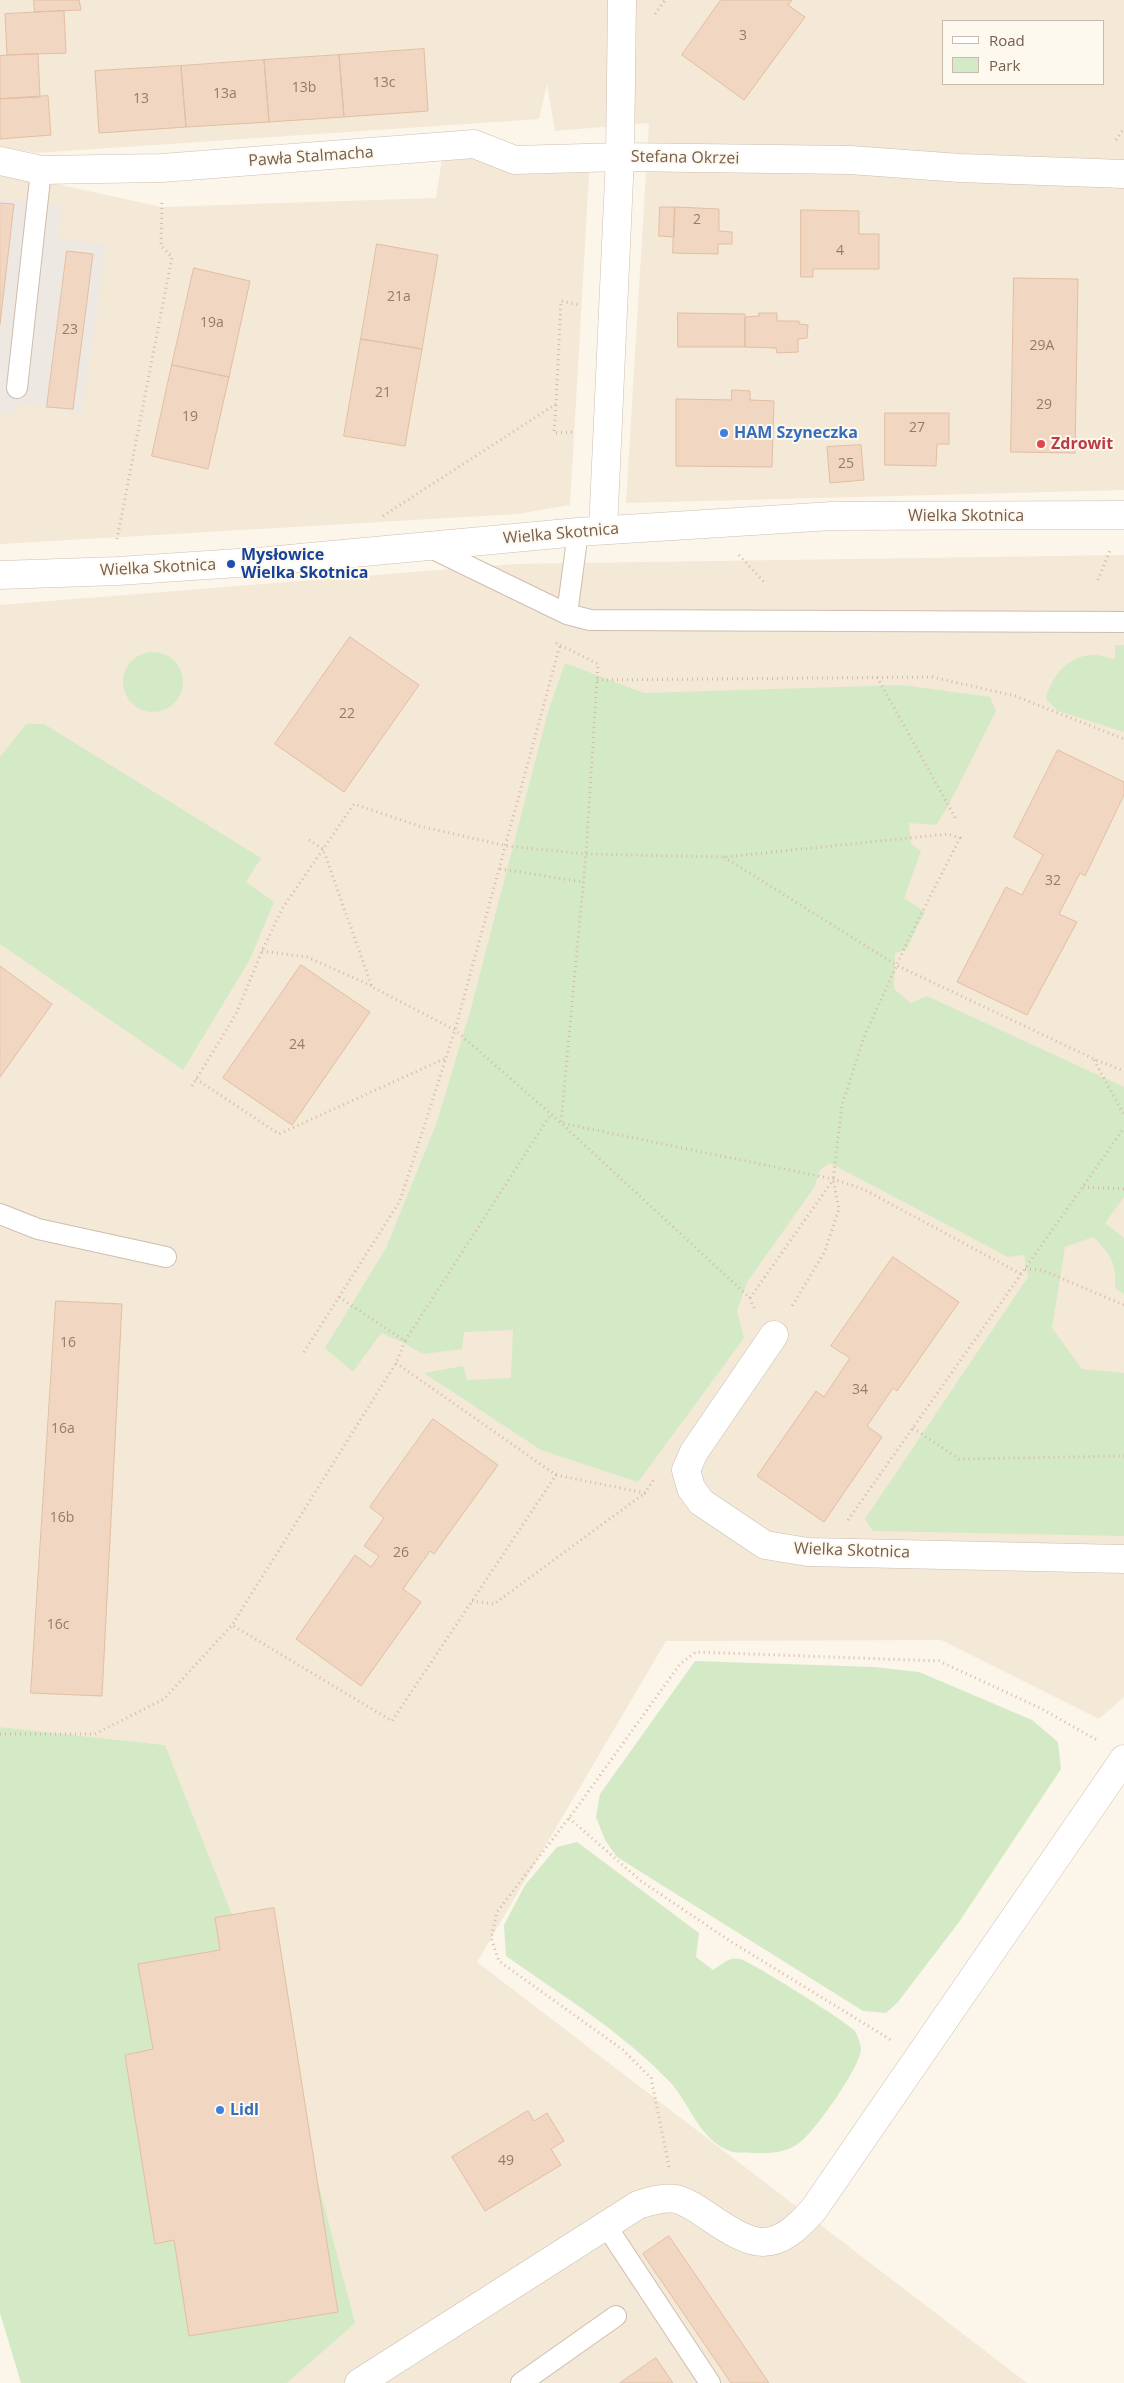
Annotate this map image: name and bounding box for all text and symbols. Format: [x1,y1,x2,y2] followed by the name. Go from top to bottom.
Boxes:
[942,20,1104,85] legend
[739,28,747,44] house number: 3
[989,30,1025,50] text: Road
[989,55,1020,75] text: Park
[373,75,395,91] house number: 13c
[292,80,316,96] house number: 13b
[213,86,237,102] house number: 13a
[133,91,149,107] house number: 13
[248,143,374,171] street label: Pawła Stalmacha
[631,147,739,169] street label: Stefana Okrzei
[693,212,701,228] house number: 2
[836,243,844,259] house number: 4
[387,289,411,305] house number: 21a
[200,315,224,331] house number: 19a
[62,322,78,338] house number: 23
[1030,338,1054,354] house number: 29A
[375,385,391,401] house number: 21
[1036,397,1052,413] house number: 29
[182,409,198,425] house number: 19
[909,420,925,436] house number: 27
[734,423,858,443] place label: HAM Szyneczka
[718,427,730,439] marker: HAM Szyneczka
[1051,434,1113,454] place label: Zdrowit
[1035,438,1047,450] marker: Zdrowit
[838,456,854,472] house number: 25
[908,506,1024,526] street label: Wielka Skotnica
[502,519,620,549] street label: Wielka Skotnica
[241,545,368,583] place label: Mysłowice Wielka Skotnica
[99,555,217,581] street label: Wielka Skotnica
[225,558,237,570] marker: Mysłowice Wielka Skotnica
[339,706,355,722] house number: 22
[1045,873,1061,889] house number: 32
[289,1037,305,1053] house number: 24
[60,1335,76,1351] house number: 16
[852,1382,868,1398] house number: 34
[51,1421,75,1437] house number: 16a
[50,1510,74,1526] house number: 16b
[794,1539,910,1563] street label: Wielka Skotnica
[393,1545,409,1561] house number: 26
[47,1617,69,1633] house number: 16c
[230,2100,259,2120] place label: Lidl
[214,2104,226,2116] marker: Lidl
[498,2153,514,2169] house number: 49

